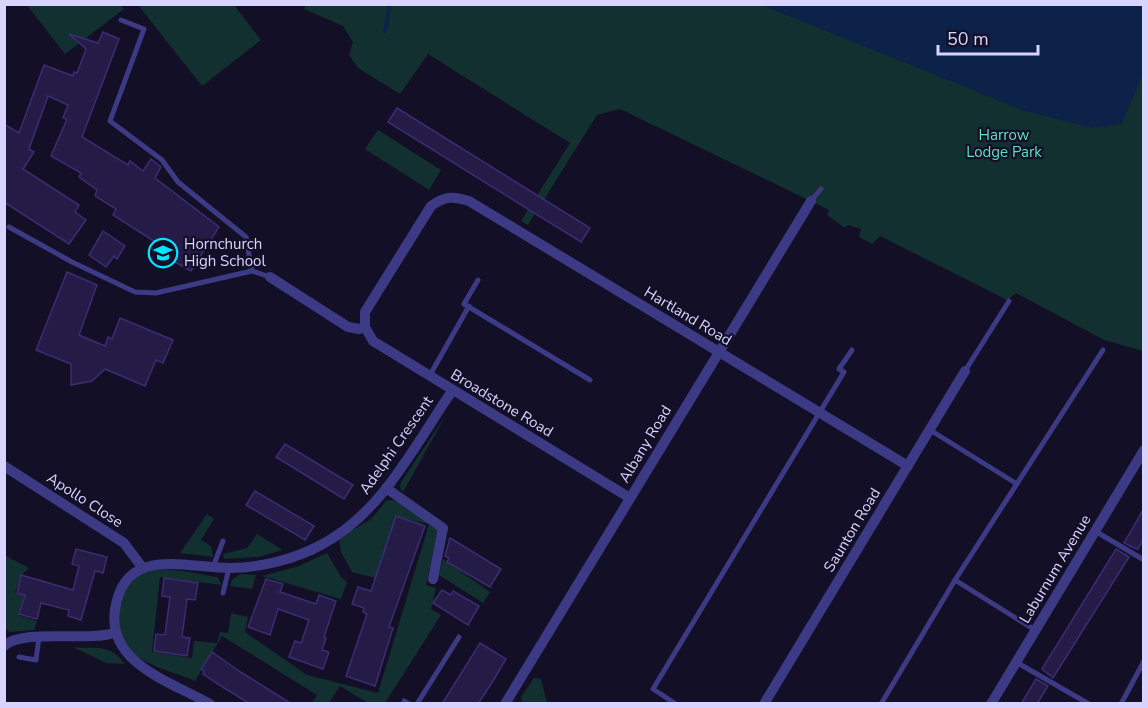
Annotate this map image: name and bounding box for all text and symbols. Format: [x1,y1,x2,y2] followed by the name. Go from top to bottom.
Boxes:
[938,18,1038,56] scale bar
[947,27,989,51] text: 50 m
[966,125,1042,162] park label: Harrow Lodge Park
[184,234,266,271] place label: Hornchurch High School
[147,237,179,269] school or university icon: Hornchurch High School
[641,282,735,350] street label: Hartland Road
[447,364,557,442] street label: Broadstone Road
[355,391,438,498] street label: Adelphi Crescent
[614,402,676,486] street label: Albany Road
[43,468,127,532] street label: Apollo Close
[819,484,885,576] street label: Saunton Road
[1015,511,1095,627] street label: Laburnum Avenue

